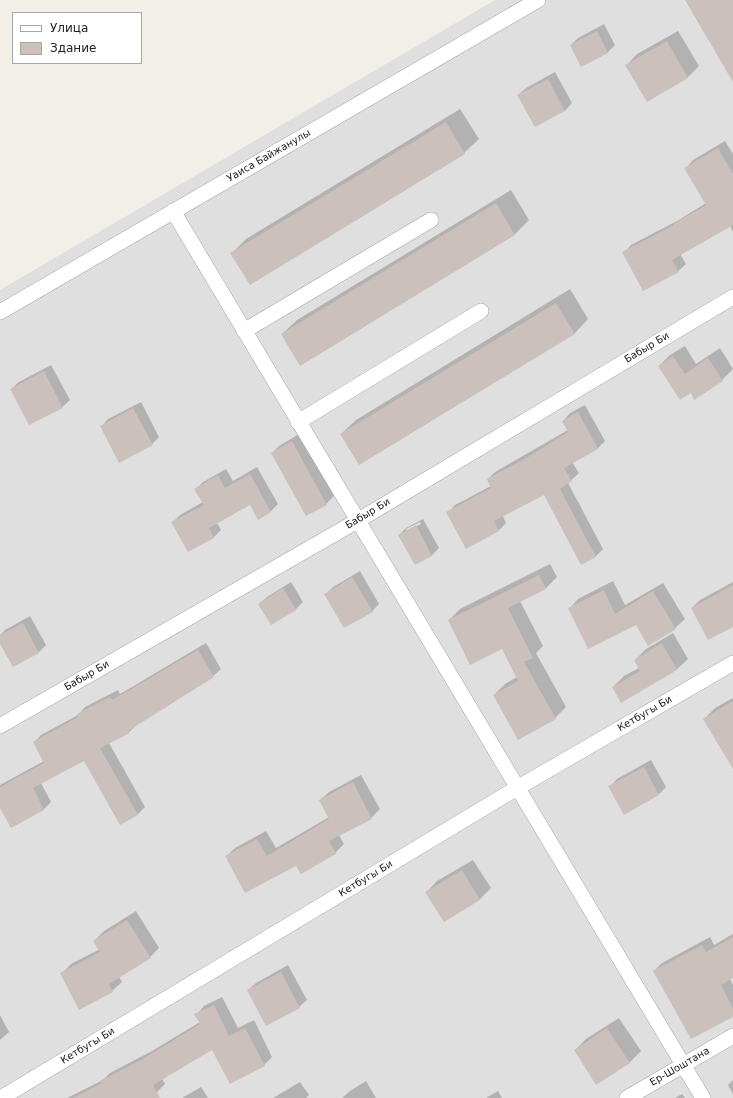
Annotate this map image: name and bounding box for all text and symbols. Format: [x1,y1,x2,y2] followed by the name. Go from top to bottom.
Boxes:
[12,12,142,64] legend
[50,21,88,35] text: Улица
[50,41,96,55] text: Здание
[225,127,313,185] street label: Уаиса Байжанулы
[623,330,671,366] street label: Бабыр Би
[344,496,392,532] street label: Бабыр Би
[62,658,112,694] street label: Бабыр Би
[616,694,674,734] street label: Кетбугы Би
[337,858,395,900] street label: Кетбугы Би
[59,1025,117,1067] street label: Кетбугы Би
[648,1045,712,1089] street label: Ер-Шоштана

